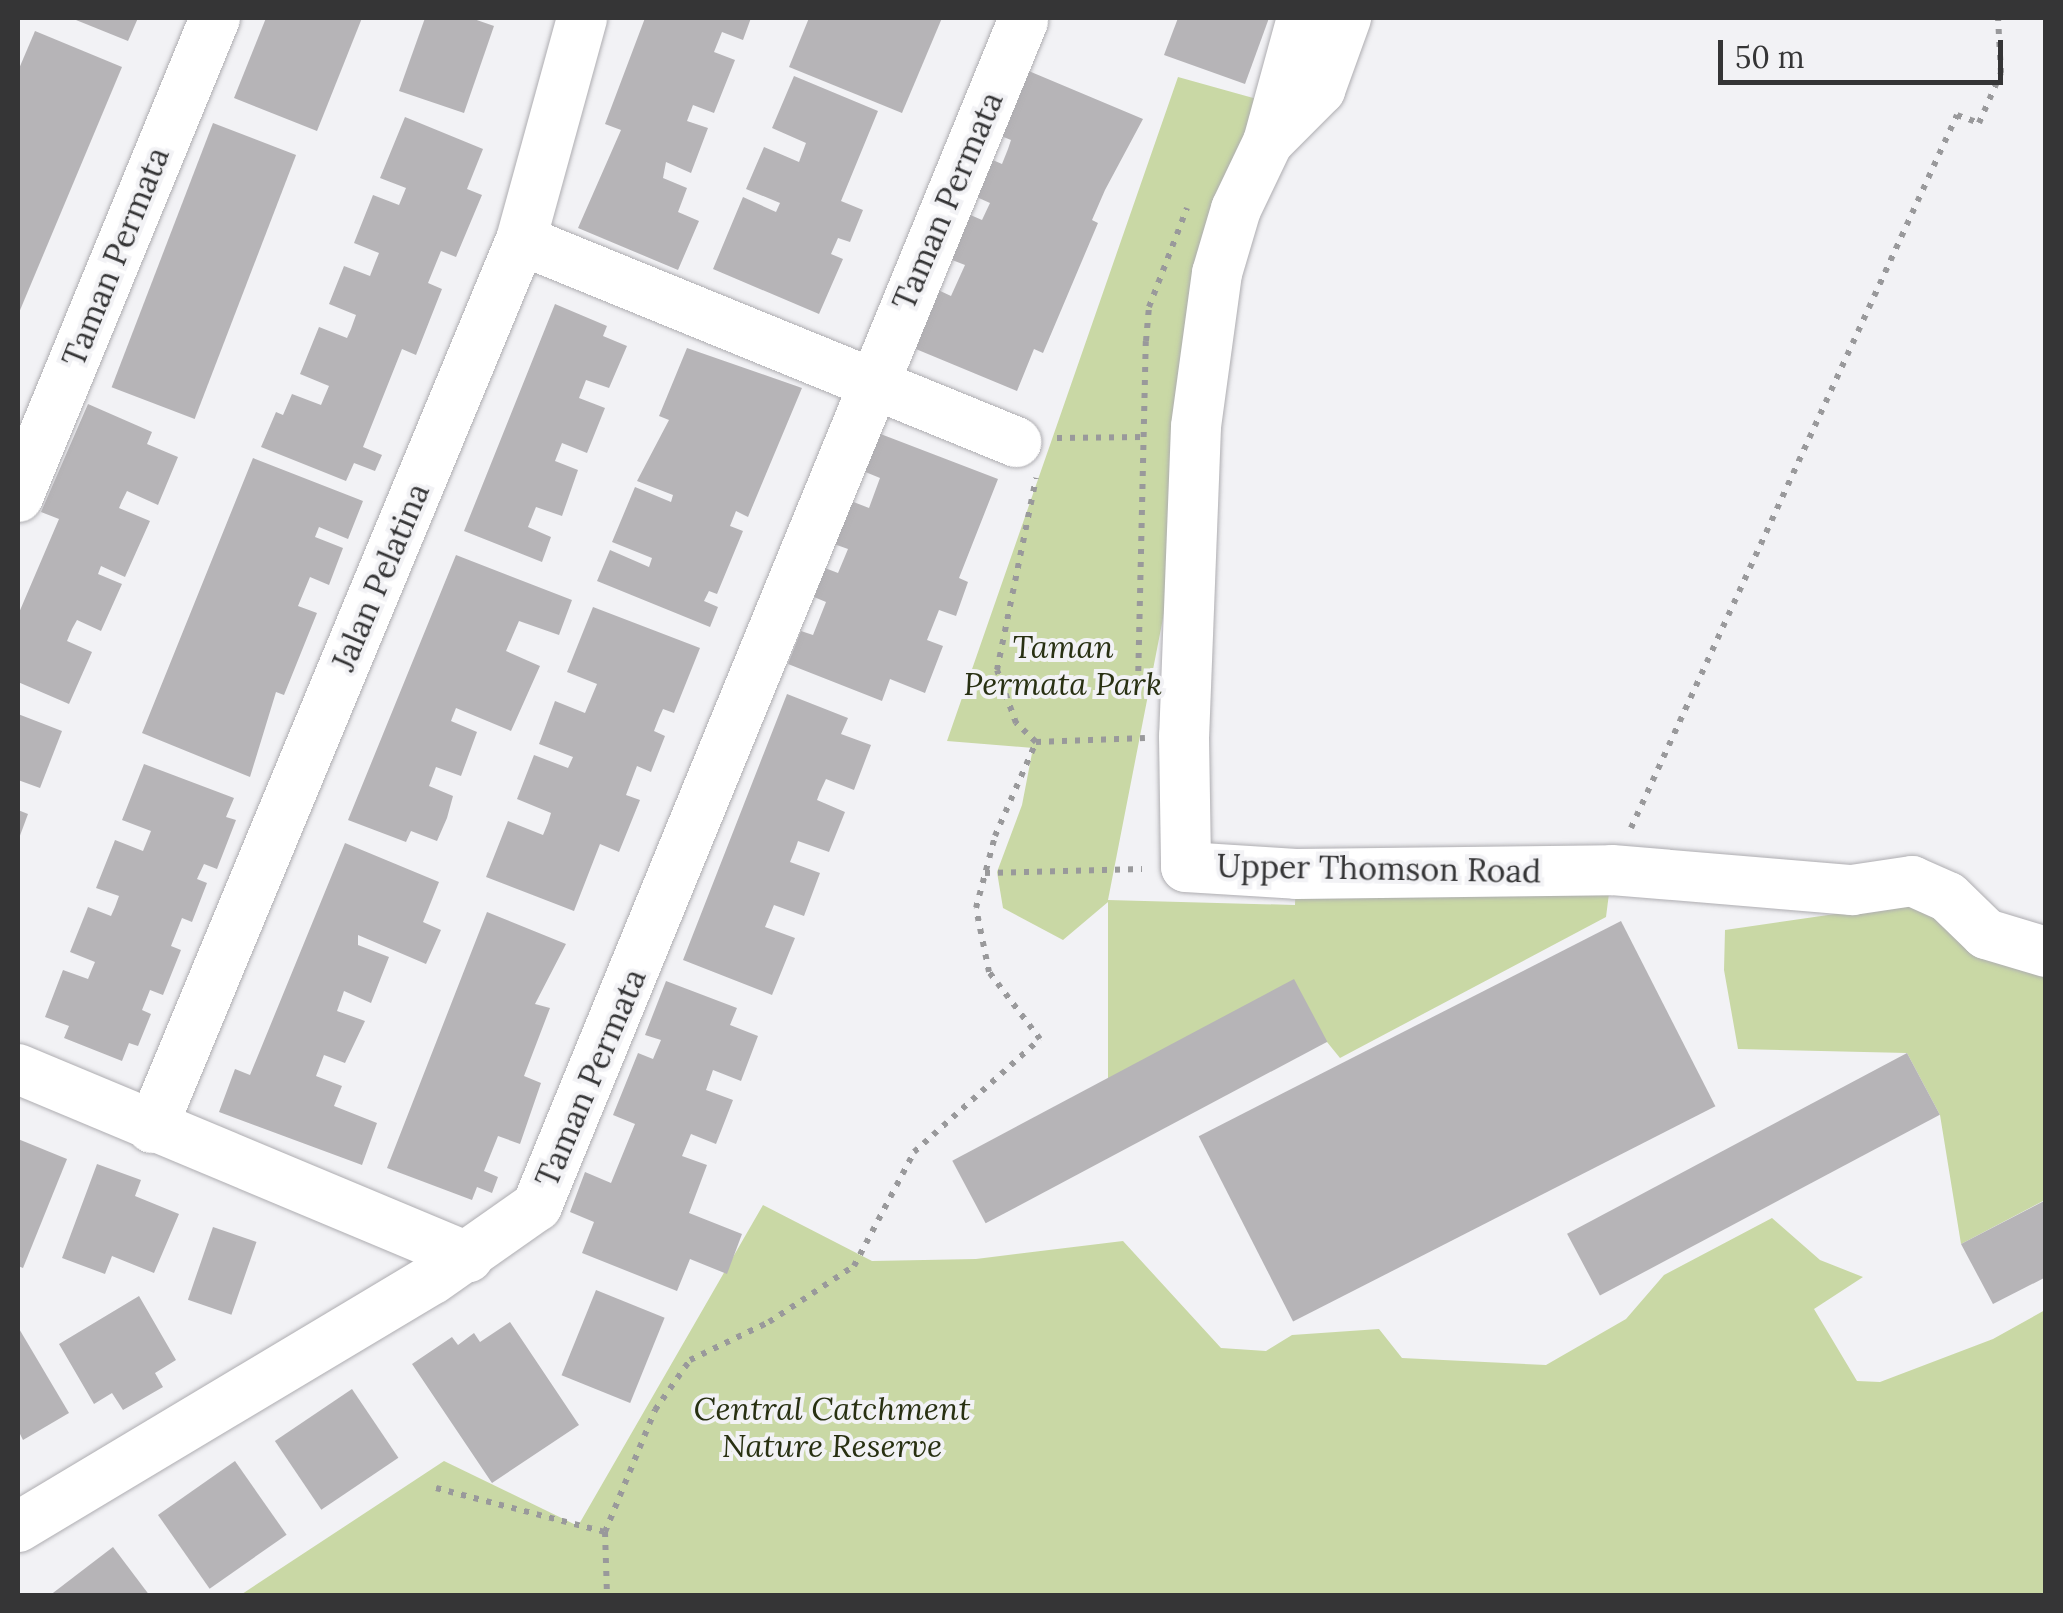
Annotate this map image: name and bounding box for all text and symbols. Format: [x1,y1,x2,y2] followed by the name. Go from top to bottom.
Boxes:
[1723,20,2008,82] scale bar
[1735,38,1805,76] text: 50 m
[885,86,1011,316] street label: Taman Permata
[55,142,177,372] street label: Taman Permata
[324,478,438,676] street label: Jalan Pelatina
[964,629,1162,704] park label: Taman Permata Park
[1216,847,1542,891] street label: Upper Thomson Road
[528,963,654,1193] street label: Taman Permata
[694,1391,970,1466] park label: Central Catchment Nature Reserve

